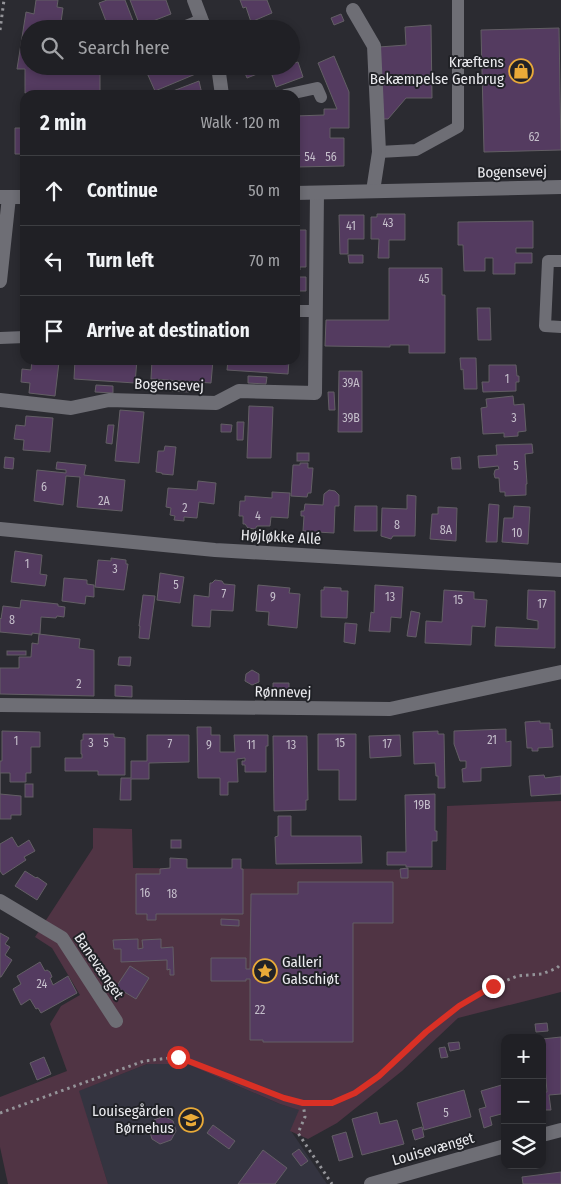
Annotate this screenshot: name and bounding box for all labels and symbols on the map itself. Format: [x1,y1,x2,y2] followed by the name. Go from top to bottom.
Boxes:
[370,53,504,88] place label: Kræftens Bekæmpelse Genbrug
[508,58,534,84] shop icon: Kræftens Bekæmpelse Genbrug
[528,130,540,144] house number: 62
[304,150,316,164] house number: 54
[325,150,337,164] house number: 56
[477,162,547,182] street label: Bogensevej
[382,216,394,230] house number: 43
[346,219,356,233] house number: 41
[418,272,430,286] house number: 45
[505,372,509,386] house number: 1
[134,375,204,395] street label: Bogensevej
[342,376,360,390] house number: 39A
[342,411,360,425] house number: 39B
[511,411,517,425] house number: 3
[513,459,519,473] house number: 5
[41,480,47,494] house number: 6
[98,494,110,508] house number: 2A
[182,501,188,515] house number: 2
[255,509,261,523] house number: 4
[394,518,400,532] house number: 8
[440,523,453,537] house number: 8A
[240,526,322,548] street label: Højløkke Allé
[512,526,522,540] house number: 10
[25,557,29,571] house number: 1
[112,562,118,576] house number: 3
[173,578,179,592] house number: 5
[222,587,227,601] house number: 7
[270,590,276,604] house number: 9
[385,590,395,604] house number: 13
[453,593,464,607] house number: 15
[537,597,547,611] house number: 17
[9,613,15,627] house number: 8
[76,677,82,691] house number: 2
[254,683,312,701] street label: Rønnevej
[487,733,497,747] house number: 21
[14,734,18,748] house number: 1
[88,736,94,750] house number: 3
[103,736,109,750] house number: 5
[335,736,346,750] house number: 15
[168,737,173,751] house number: 7
[382,737,392,751] house number: 17
[206,738,212,752] house number: 9
[246,738,256,752] house number: 11
[286,738,296,752] house number: 13
[413,798,431,812] house number: 19B
[140,886,150,900] house number: 16
[167,887,177,901] house number: 18
[70,930,128,1003] street label: Banevænget
[282,953,339,988] place label: Galleri Galschiøt
[252,958,278,984] place icon: Galleri Galschiøt
[482,975,505,998] route end
[37,977,48,991] house number: 24
[255,1003,265,1017] house number: 22
[167,1046,190,1069] route start
[92,1102,174,1137] place label: Louisegården Børnehus
[443,1106,449,1120] house number: 5
[178,1107,204,1133] school or university icon: Louisegården Børnehus
[390,1129,476,1169] street label: Louisevænget

